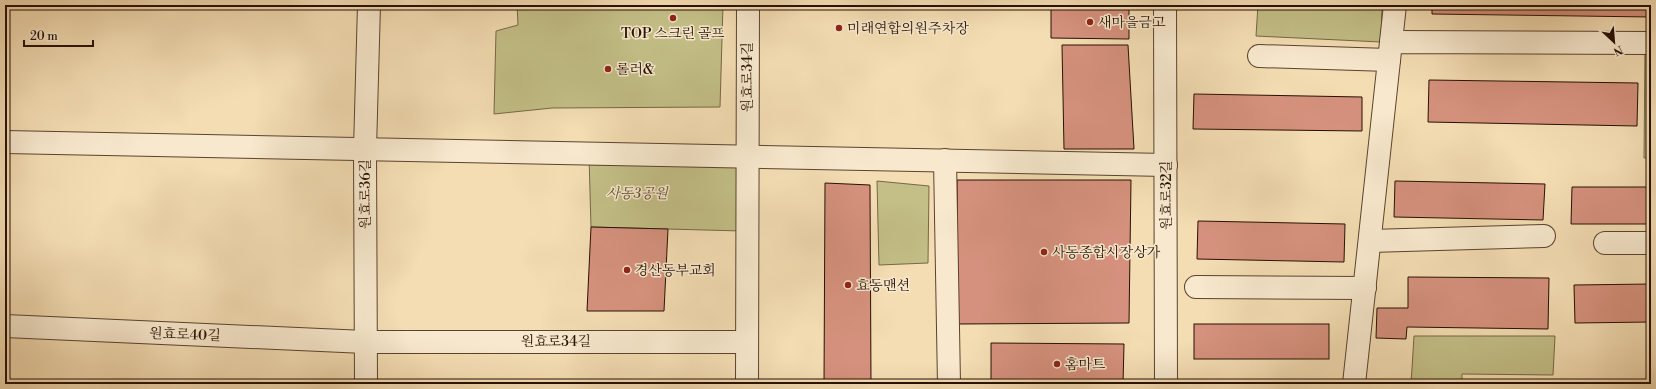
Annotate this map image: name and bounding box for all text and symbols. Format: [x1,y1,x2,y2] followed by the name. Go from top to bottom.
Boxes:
[668,13,678,23] marker: TOP 스크린 골프
[1098,14,1166,32] place label: 새마을금고
[1085,17,1095,27] marker: 새마을금고
[847,20,969,38] place label: 미래연합의원주차장
[24,22,93,48] scale bar
[1594,22,1634,62] north arrow
[834,23,844,33] marker: 미래연합의원주차장
[621,25,725,43] place label: TOP 스크린 골프
[30,29,58,44] text: 20 m
[739,42,757,112] street label: 원효로34길
[1611,42,1625,58] text: N
[616,61,655,79] place label: 롤러&
[603,64,613,74] marker: 롤러&
[357,159,375,229] street label: 원효로36길
[1158,160,1176,230] street label: 원효로32길
[606,185,669,203] park label: 사동3공원
[1052,244,1161,262] place label: 사동종합시장상가
[1039,247,1049,257] marker: 사동종합시장상가
[635,262,716,280] place label: 경산동부교회
[622,265,632,275] marker: 경산동부교회
[856,277,910,295] place label: 효동맨션
[843,280,853,290] marker: 효동맨션
[149,325,221,345] street label: 원효로40길
[521,333,591,351] street label: 원효로34길
[1065,356,1106,374] place label: 홈마트
[1052,359,1062,369] marker: 홈마트

